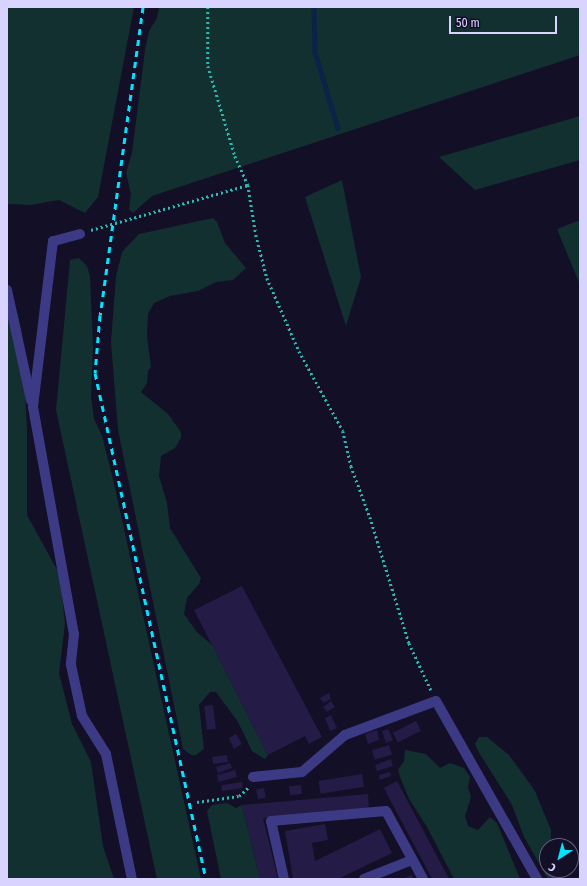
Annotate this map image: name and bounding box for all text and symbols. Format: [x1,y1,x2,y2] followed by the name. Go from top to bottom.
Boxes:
[451,8,559,34] scale bar
[456,16,480,30] text: 50 m
[539,838,579,878] north arrow
[546,860,558,874] text: С

